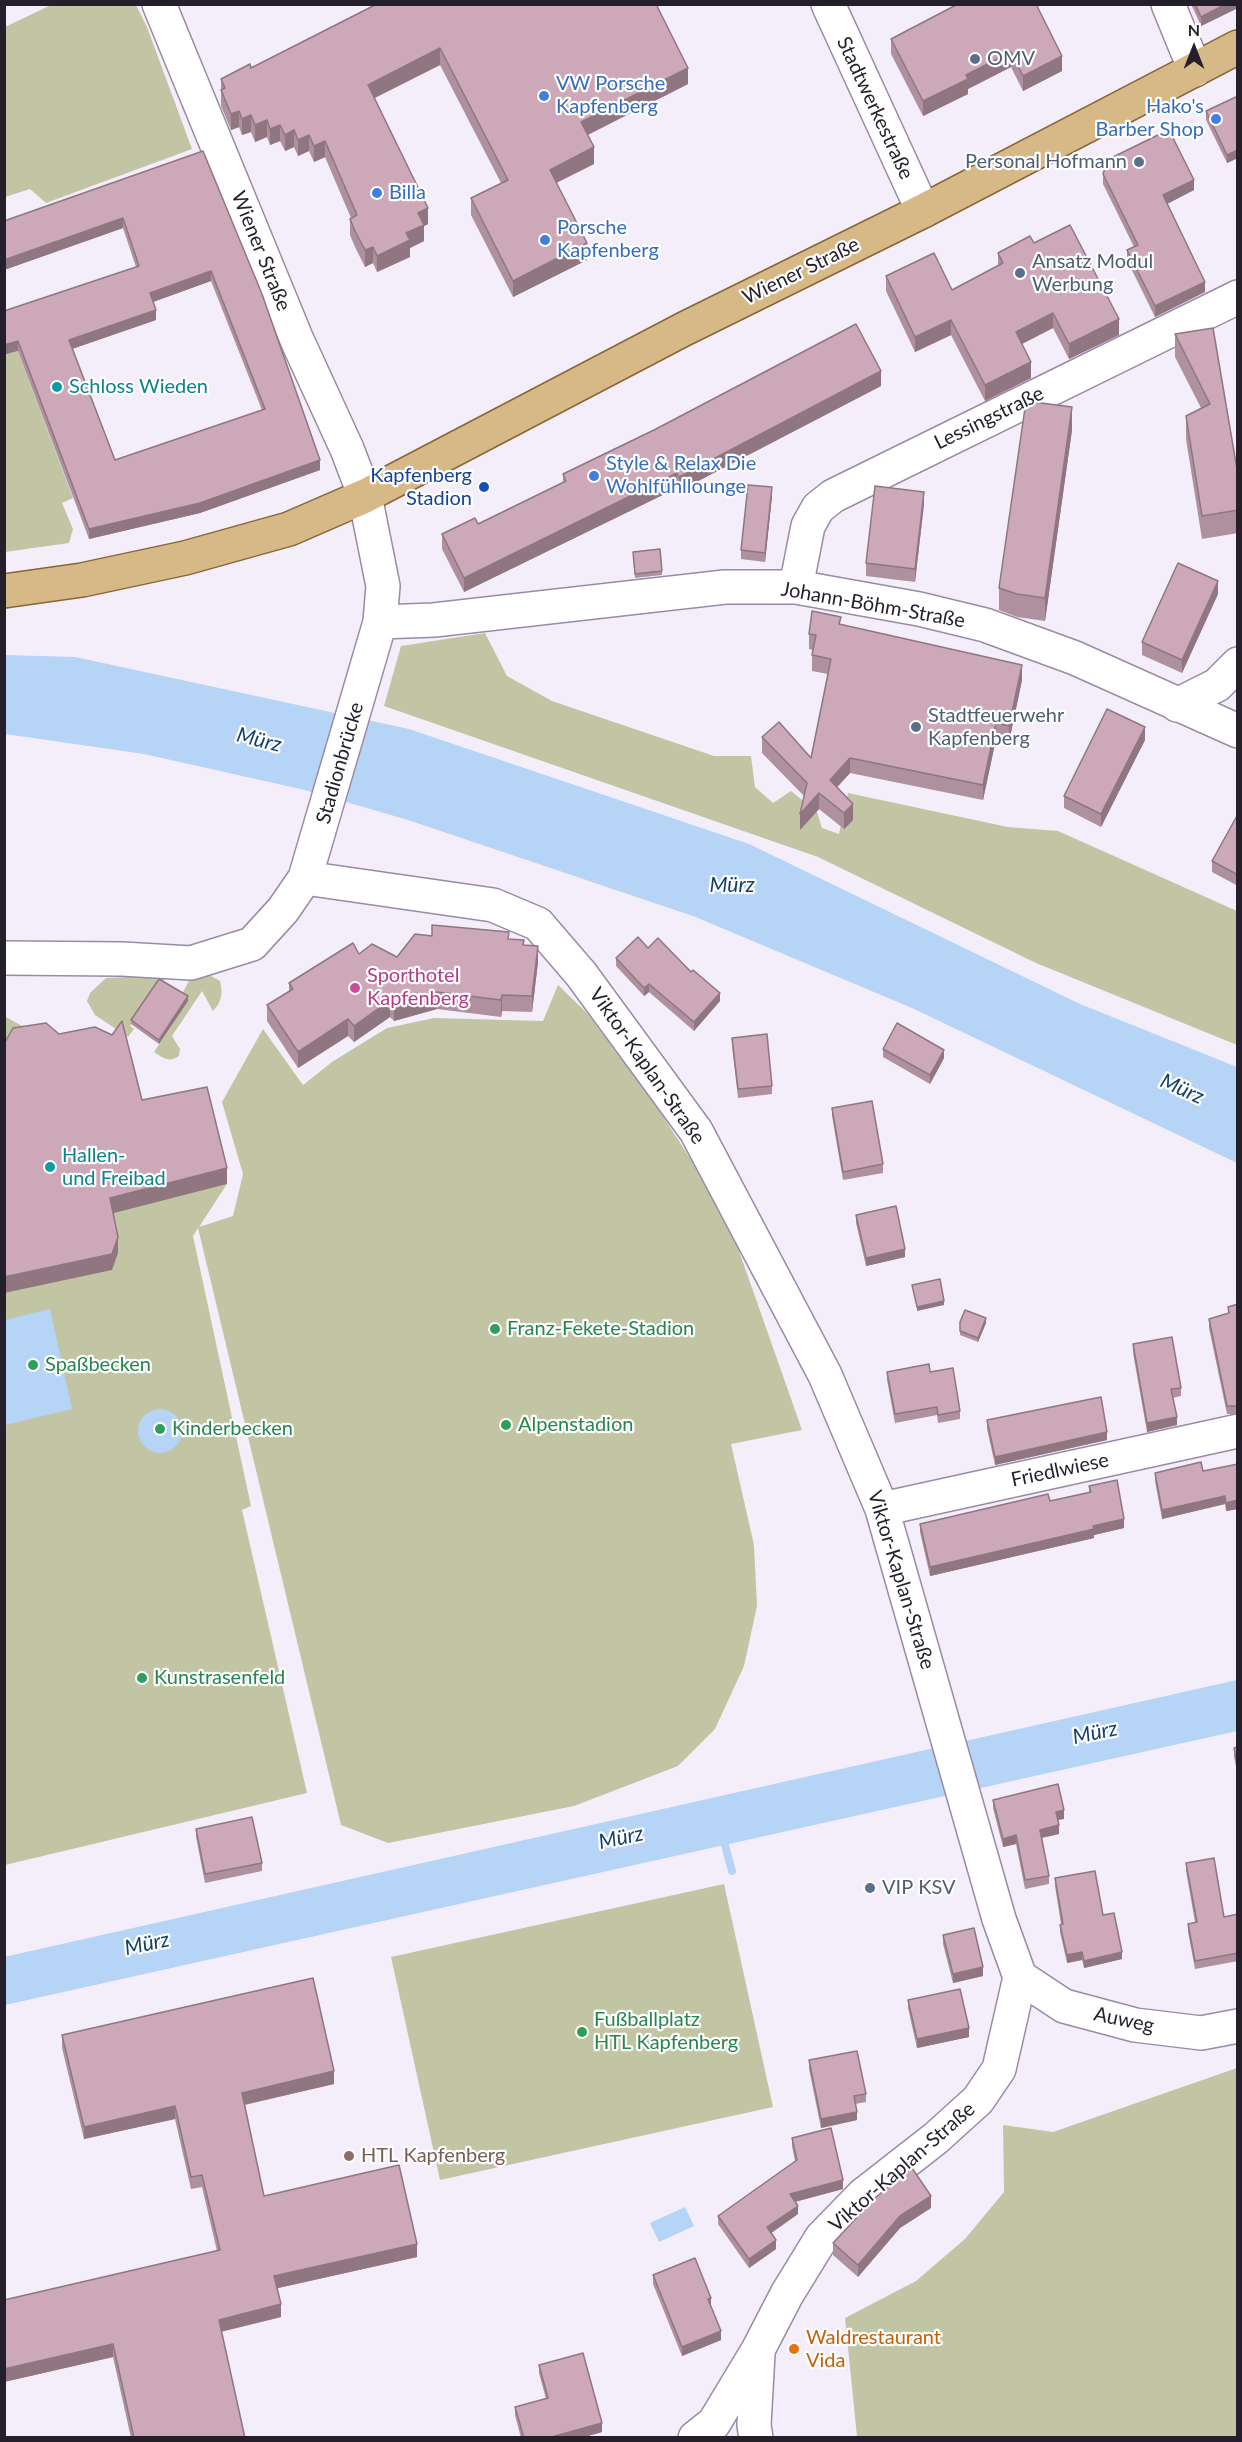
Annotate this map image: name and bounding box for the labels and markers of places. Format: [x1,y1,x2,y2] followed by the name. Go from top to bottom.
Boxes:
[987,47,1035,71] place label: OMV
[968,52,982,66] marker: OMV
[556,72,665,119] place label: VW Porsche Kapfenberg
[537,89,551,103] marker: VW Porsche Kapfenberg
[1095,95,1204,142] place label: Hako's Barber Shop
[1209,112,1223,126] marker: Hako's Barber Shop
[965,150,1127,174] place label: Personal Hofmann
[1132,155,1146,169] marker: Personal Hofmann
[389,181,426,205] place label: Billa
[370,186,384,200] marker: Billa
[557,216,659,263] place label: Porsche Kapfenberg
[538,233,552,247] marker: Porsche Kapfenberg
[1032,250,1153,297] place label: Ansatz Modul Werbung
[1013,266,1027,280] marker: Ansatz Modul Werbung
[69,375,208,399] place label: Schloss Wieden
[50,380,64,394] marker: Schloss Wieden
[606,452,756,499] place label: Style & Relax Die Wohlfühllounge
[370,464,472,511] place label: Kapfenberg Stadion
[587,469,601,483] marker: Style & Relax Die Wohlfühllounge
[477,480,491,494] marker: Kapfenberg Stadion
[928,704,1064,751] place label: Stadtfeuerwehr Kapfenberg
[909,720,923,734] marker: Stadtfeuerwehr Kapfenberg
[367,964,469,1011] place label: Sporthotel Kapfenberg
[348,981,362,995] marker: Sporthotel Kapfenberg
[62,1144,166,1191] place label: Hallen- und Freibad
[43,1160,57,1174] marker: Hallen- und Freibad
[507,1317,694,1341] place label: Franz-Fekete-Stadion
[488,1322,502,1336] marker: Franz-Fekete-Stadion
[45,1353,151,1377] place label: Spaßbecken
[26,1358,40,1372] marker: Spaßbecken
[518,1413,633,1437] place label: Alpenstadion
[172,1417,293,1441] place label: Kinderbecken
[499,1418,513,1432] marker: Alpenstadion
[153,1422,167,1436] marker: Kinderbecken
[154,1666,285,1690] place label: Kunstrasenfeld
[135,1671,149,1685] marker: Kunstrasenfeld
[882,1876,956,1900] place label: VIP KSV
[863,1881,877,1895] marker: VIP KSV
[594,2008,738,2055] place label: Fußballplatz HTL Kapfenberg
[575,2025,589,2039] marker: Fußballplatz HTL Kapfenberg
[361,2144,505,2168] place label: HTL Kapfenberg
[342,2149,356,2163] marker: HTL Kapfenberg
[806,2326,941,2373] place label: Waldrestaurant Vida
[787,2342,801,2356] marker: Waldrestaurant Vida

